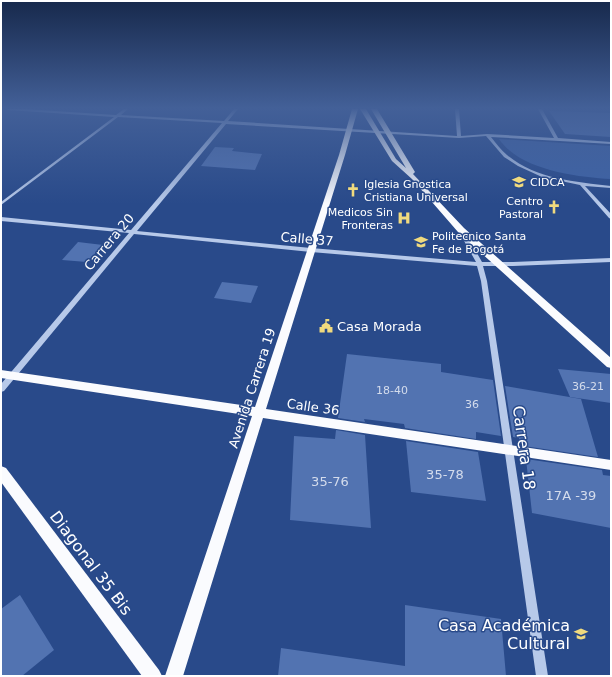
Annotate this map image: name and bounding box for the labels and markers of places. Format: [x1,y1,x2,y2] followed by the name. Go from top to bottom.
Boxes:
[511,174,527,190] school or university icon: CIDCA
[530,176,565,189] place label: CIDCA
[364,178,468,204] place label: Iglesia Gnostica Cristiana Universal
[345,182,361,198] church icon: Iglesia Gnostica Cristiana Universal
[499,195,543,221] place label: Centro Pastoral
[546,199,562,215] church icon: Centro Pastoral
[328,206,393,232] place label: Medicos Sin Fronteras
[396,210,412,226] hospital icon: Medicos Sin Fronteras
[432,230,526,256] place label: Politecnico Santa Fe de Bogotá
[413,234,429,250] school or university icon: Politecnico Santa Fe de Bogotá
[318,318,334,334] public building icon: Casa Morada
[337,319,422,334] place label: Casa Morada
[438,616,570,653] place label: Casa Académica Cultural
[573,626,589,642] school or university icon: Casa Académica Cultural

